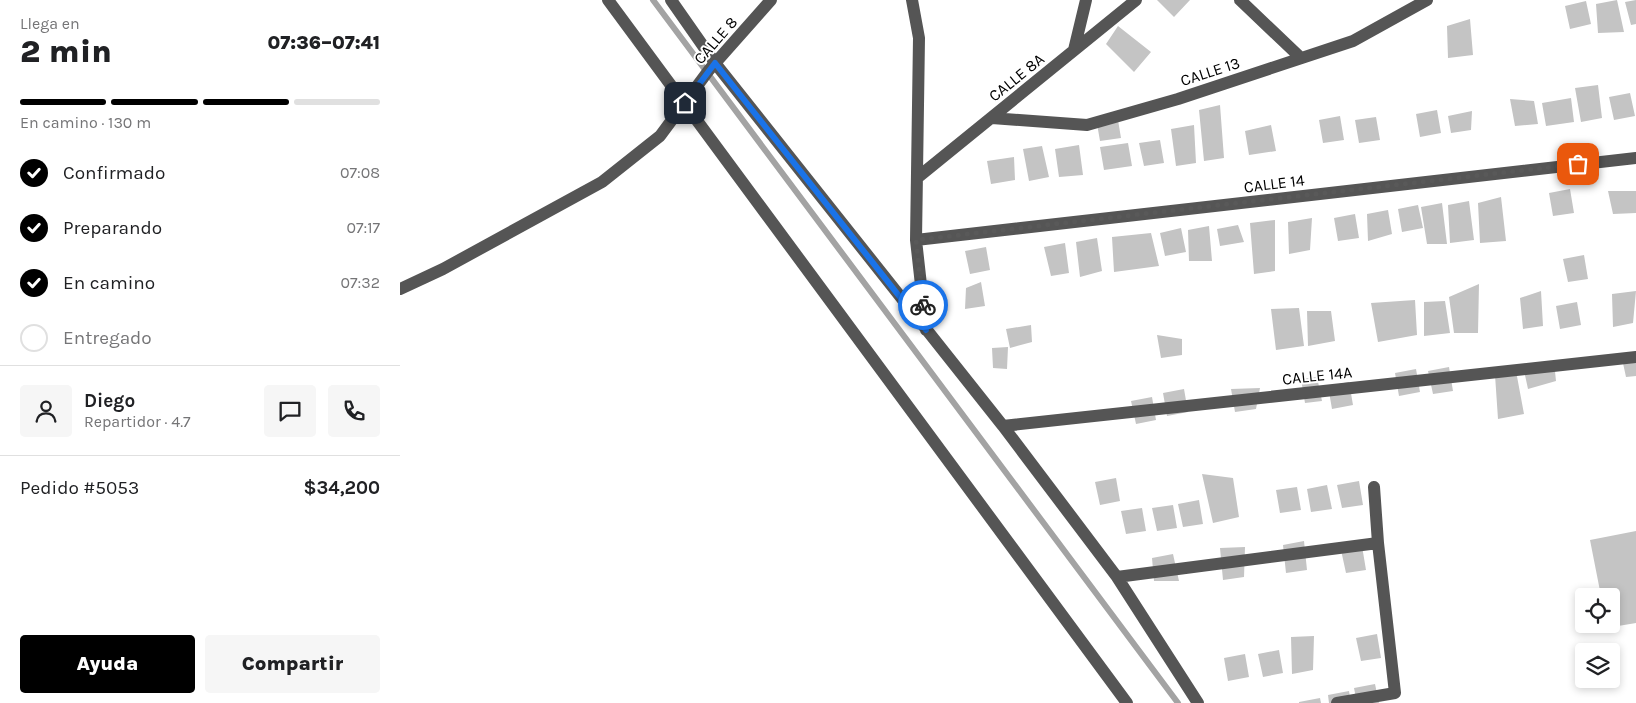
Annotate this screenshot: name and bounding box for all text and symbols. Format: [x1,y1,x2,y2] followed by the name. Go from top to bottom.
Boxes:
[690,13,741,68] street label: CALLE 8
[20,14,80,33] text: Llega en
[268,32,380,54] text: 07:36–07:41
[20,33,112,70] text: 2 min
[985,49,1048,105] street label: CALLE 8A
[1178,53,1242,90] street label: CALLE 13
[664,82,706,124] pin
[671,89,699,117] icon: home
[20,113,151,132] text: En camino · 130 m
[1557,143,1599,185] pin
[1564,150,1592,178] icon: bag
[20,159,48,187] icon: check
[63,162,165,184] text: Confirmado
[340,163,380,182] text: 07:08
[1243,170,1306,197] street label: CALLE 14
[20,214,48,242] icon: check
[63,217,162,239] text: Preparando
[347,218,380,237] text: 07:17
[20,269,48,297] icon: check
[63,272,155,294] text: En camino
[341,273,380,292] text: 07:32
[898,280,948,330] courier
[909,291,937,319] icon: bike
[63,327,152,349] text: Entregado
[1281,362,1353,389] street label: CALLE 14A
[20,385,72,437] button: person
[264,385,316,437] button: chat
[328,385,380,437] button: phone
[84,390,135,412] text: Diego
[84,412,191,431] text: Repartidor · 4.7
[20,477,139,499] text: Pedido #5053
[303,477,380,499] text: $34,200
[1575,588,1620,688] map controls
[1575,588,1620,633] button: locate
[20,635,195,693] button: Ayuda
[205,635,380,693] button: Compartir
[1575,643,1620,688] button: layers

